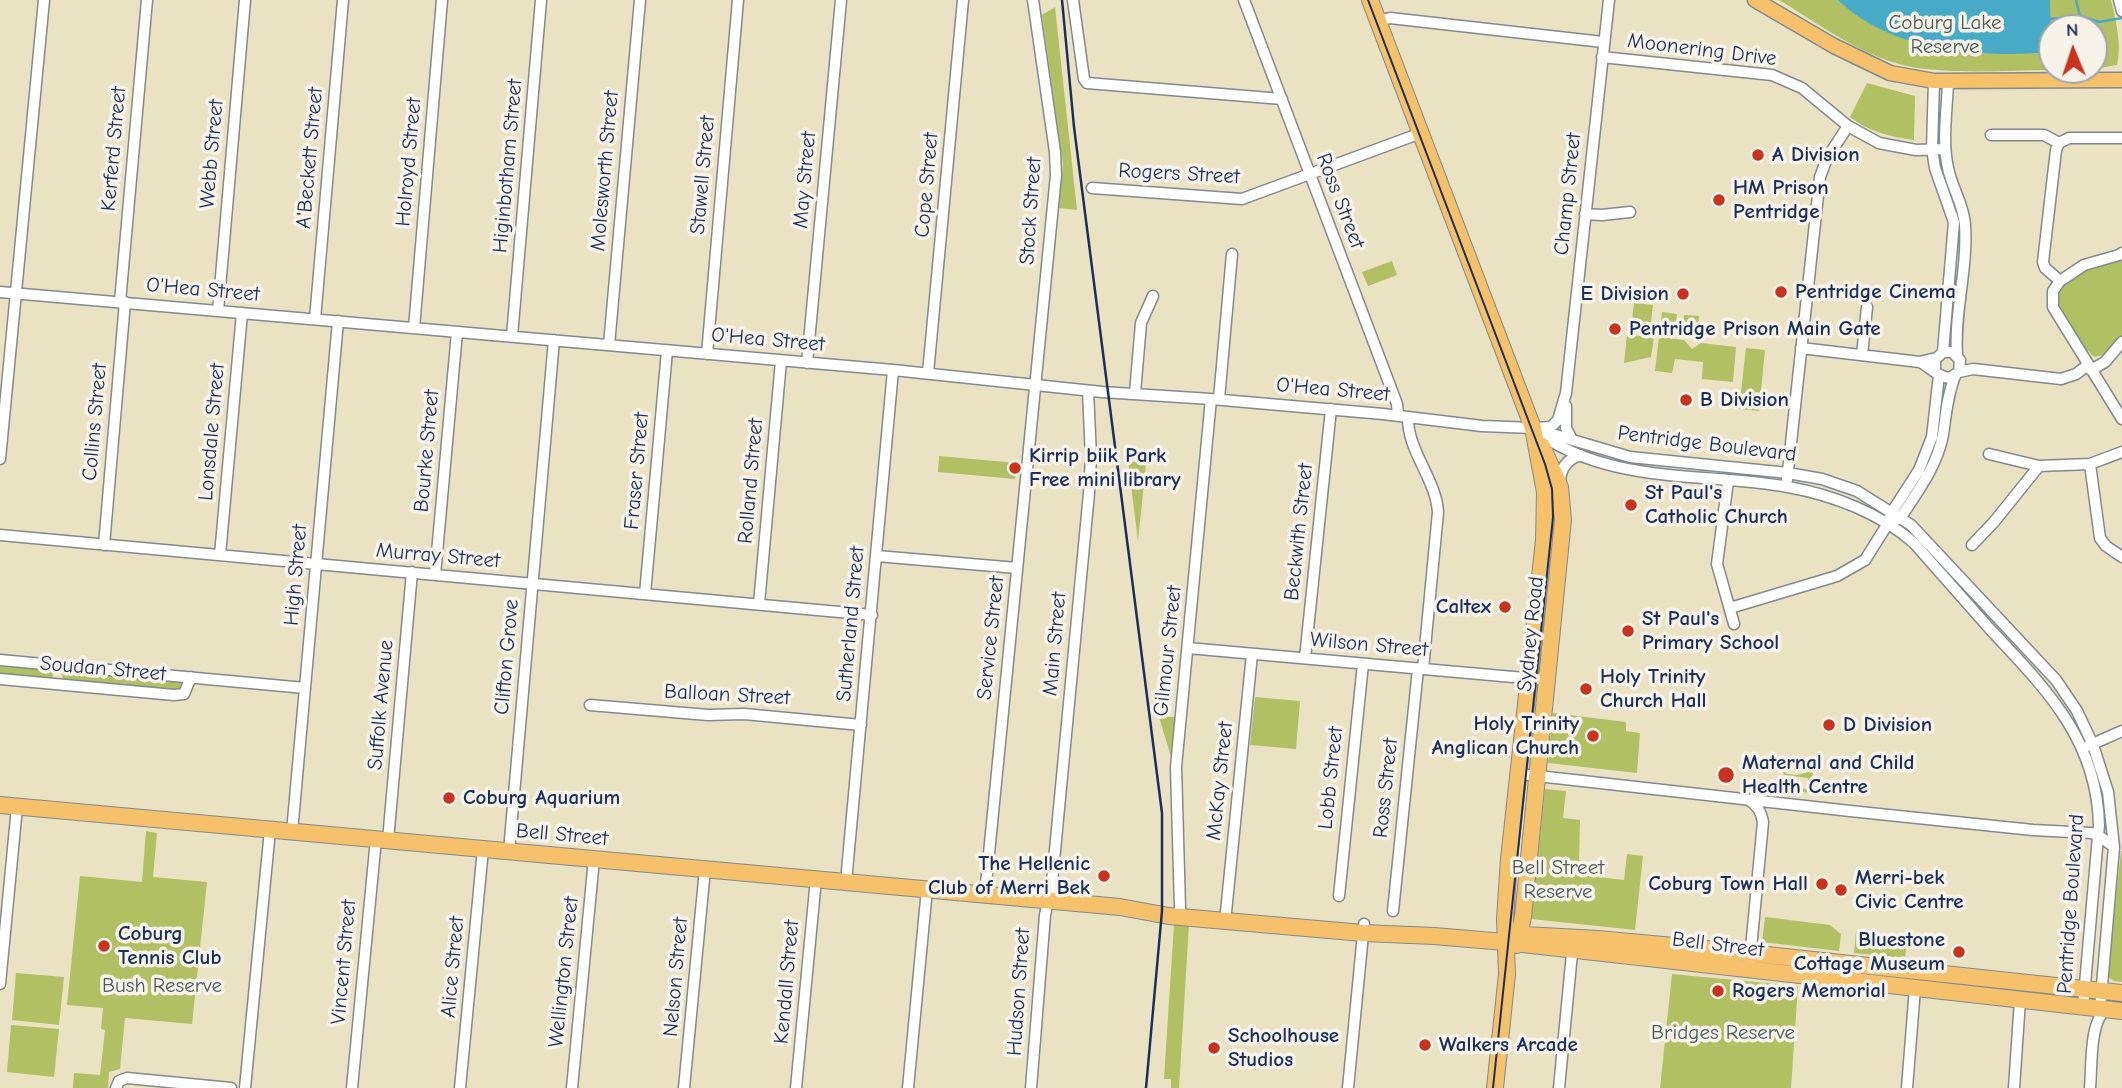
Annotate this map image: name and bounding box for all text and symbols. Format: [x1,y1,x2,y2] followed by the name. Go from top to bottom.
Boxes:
[1888,10,2002,60] park label: Coburg Lake Reserve
[2038,14,2108,84] north arrow
[2066,19,2079,41] text: N
[1626,28,1778,72] street label: Moonering Drive
[488,78,528,254] street label: Higinbotham Street
[96,86,132,212] street label: Kerferd Street
[291,86,329,230] street label: A'Beckett Street
[585,90,625,252] street label: Molesworth Street
[391,96,427,228] street label: Holroyd Street
[195,98,229,210] street label: Webb Street
[685,114,721,236] street label: Stawell Street
[788,130,822,230] street label: May Street
[910,131,944,239] street label: Cope Street
[1549,131,1587,257] street label: Champ Street
[1772,142,1860,168] place label: A Division
[1750,147,1766,163] marker: A Division
[1310,150,1370,252] street label: Ross Street
[1015,156,1047,266] street label: Stock Street
[1118,158,1240,190] street label: Rogers Street
[1733,175,1829,225] place label: HM Prison Pentridge
[1711,192,1727,208] marker: HM Prison Pentridge
[145,272,261,308] street label: O'Hea Street
[1795,279,1956,305] place label: Pentridge Cinema
[1581,281,1669,307] place label: E Division
[1773,284,1789,300] marker: Pentridge Cinema
[1675,286,1691,302] marker: E Division
[1629,316,1881,342] place label: Pentridge Prison Main Gate
[1607,321,1623,337] marker: Pentridge Prison Main Gate
[710,322,826,358] street label: O'Hea Street
[77,362,113,482] street label: Collins Street
[193,362,231,502] street label: Lonsdale Street
[1275,372,1391,408] street label: O'Hea Street
[1700,387,1789,413] place label: B Division
[409,389,445,513] street label: Bourke Street
[1678,392,1694,408] marker: B Division
[619,411,655,531] street label: Fraser Street
[733,417,769,545] street label: Rolland Street
[1616,421,1798,467] street label: Pentridge Boulevard
[1029,443,1181,493] place label: Kirrip biik Park Free mini library
[1007,460,1023,476] marker: Kirrip biik Park Free mini library
[1279,462,1319,602] street label: Beckwith Street
[1645,480,1788,530] place label: St Paul's Catholic Church
[1623,497,1639,513] marker: St Paul's Catholic Church
[279,523,313,627] street label: High Street
[375,538,501,574] street label: Murray Street
[832,545,870,703] street label: Sutherland Street
[972,575,1010,701] street label: Service Street
[1512,575,1550,693] street label: Sydney Road
[1149,584,1187,718] street label: Gilmour Street
[1038,591,1072,697] street label: Main Street
[1436,594,1491,620] place label: Caltex
[489,598,525,716] street label: Clifton Grove
[1497,599,1513,615] marker: Caltex
[1642,606,1779,656] place label: St Paul's Primary School
[1620,623,1636,639] marker: St Paul's Primary School
[1309,627,1429,663] street label: Wilson Street
[363,639,399,771] street label: Suffolk Avenue
[39,651,167,687] street label: Soudan Street
[1600,664,1706,714] place label: Holy Trinity Church Hall
[663,679,791,711] street label: Balloan Street
[1578,681,1594,697] marker: Holy Trinity Church Hall
[1432,711,1579,761] place label: Holy Trinity Anglican Church
[1843,712,1932,738] place label: D Division
[1821,717,1837,733] marker: D Division
[1201,720,1239,842] street label: McKay Street
[1313,725,1349,831] street label: Lobb Street
[1585,728,1601,744] marker: Holy Trinity Anglican Church
[1368,737,1404,839] street label: Ross Street
[1742,750,1914,800] place label: Maternal and Child Health Centre
[1716,765,1736,785] marker: Maternal and Child Health Centre
[463,785,620,811] place label: Coburg Aquarium
[441,790,457,806] marker: Coburg Aquarium
[2052,813,2090,995] street label: Pentridge Boulevard
[515,818,609,852] street label: Bell Street
[928,851,1090,901] place label: The Hellenic Club of Merri Bek
[1512,855,1604,905] park label: Bell Street Reserve
[1855,865,1963,915] place label: Merri-bek Civic Centre
[1096,868,1112,884] marker: The Hellenic Club of Merri Bek
[1648,871,1808,897] place label: Coburg Town Hall
[1814,876,1830,892] marker: Coburg Town Hall
[1833,882,1849,898] marker: Merri-bek Civic Centre
[544,895,584,1049] street label: Wellington Street
[326,898,362,1026] street label: Vincent Street
[436,915,470,1019] street label: Alice Street
[658,916,694,1038] street label: Nelson Street
[769,919,805,1045] street label: Kendall Street
[118,921,221,971] place label: Coburg Tennis Club
[1002,927,1036,1057] street label: Hudson Street
[1671,927,1765,963] street label: Bell Street
[1794,927,1945,977] place label: Bluestone Cottage Museum
[96,938,112,954] marker: Coburg Tennis Club
[1951,944,1967,960] marker: Bluestone Cottage Museum
[102,973,222,999] park label: Bush Reserve
[1732,978,1886,1004] place label: Rogers Memorial
[1710,983,1726,999] marker: Rogers Memorial
[1651,1020,1795,1046] park label: Bridges Reserve
[1228,1023,1339,1073] place label: Schoolhouse Studios
[1439,1032,1578,1058] place label: Walkers Arcade
[1417,1037,1433,1053] marker: Walkers Arcade
[1206,1040,1222,1056] marker: Schoolhouse Studios

